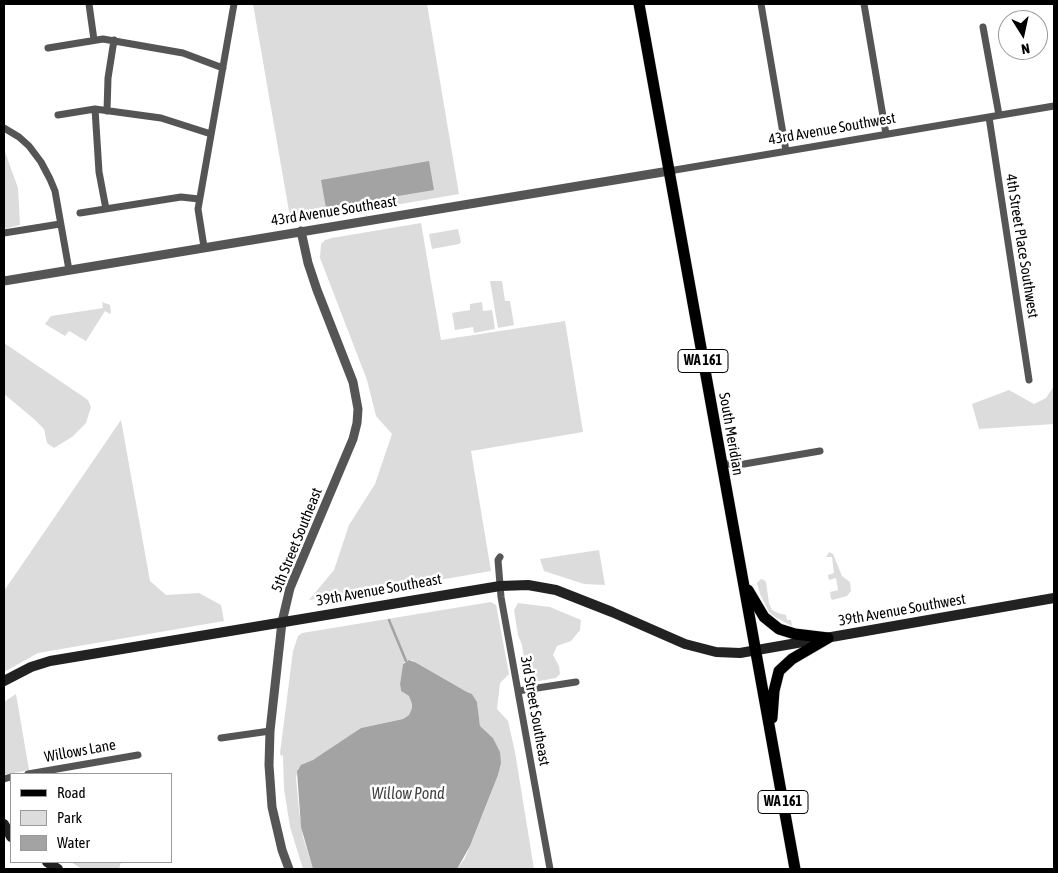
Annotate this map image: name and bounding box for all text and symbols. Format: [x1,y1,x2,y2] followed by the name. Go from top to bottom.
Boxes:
[998,10,1048,60] north arrow
[1020,40,1031,57] text: N
[767,109,897,149] street label: 43rd Avenue Southwest
[1002,173,1042,319] street label: 4th Street Place Southwest
[270,192,398,230] street label: 43rd Avenue Southeast
[678,350,728,372] road number: WA 161
[715,391,747,477] street label: South Meridian
[268,485,326,595] street label: 5th Street Southeast
[315,570,443,610] street label: 39th Avenue Southeast
[837,590,967,630] street label: 39th Avenue Southwest
[516,655,554,767] street label: 3rd Street Southeast
[43,736,117,766] street label: Willows Lane
[10,773,172,863] legend
[57,784,86,801] text: Road
[371,784,445,804] water label: Willow Pond
[758,790,808,814] road number: WA 161
[57,809,82,826] text: Park
[57,834,90,851] text: Water

